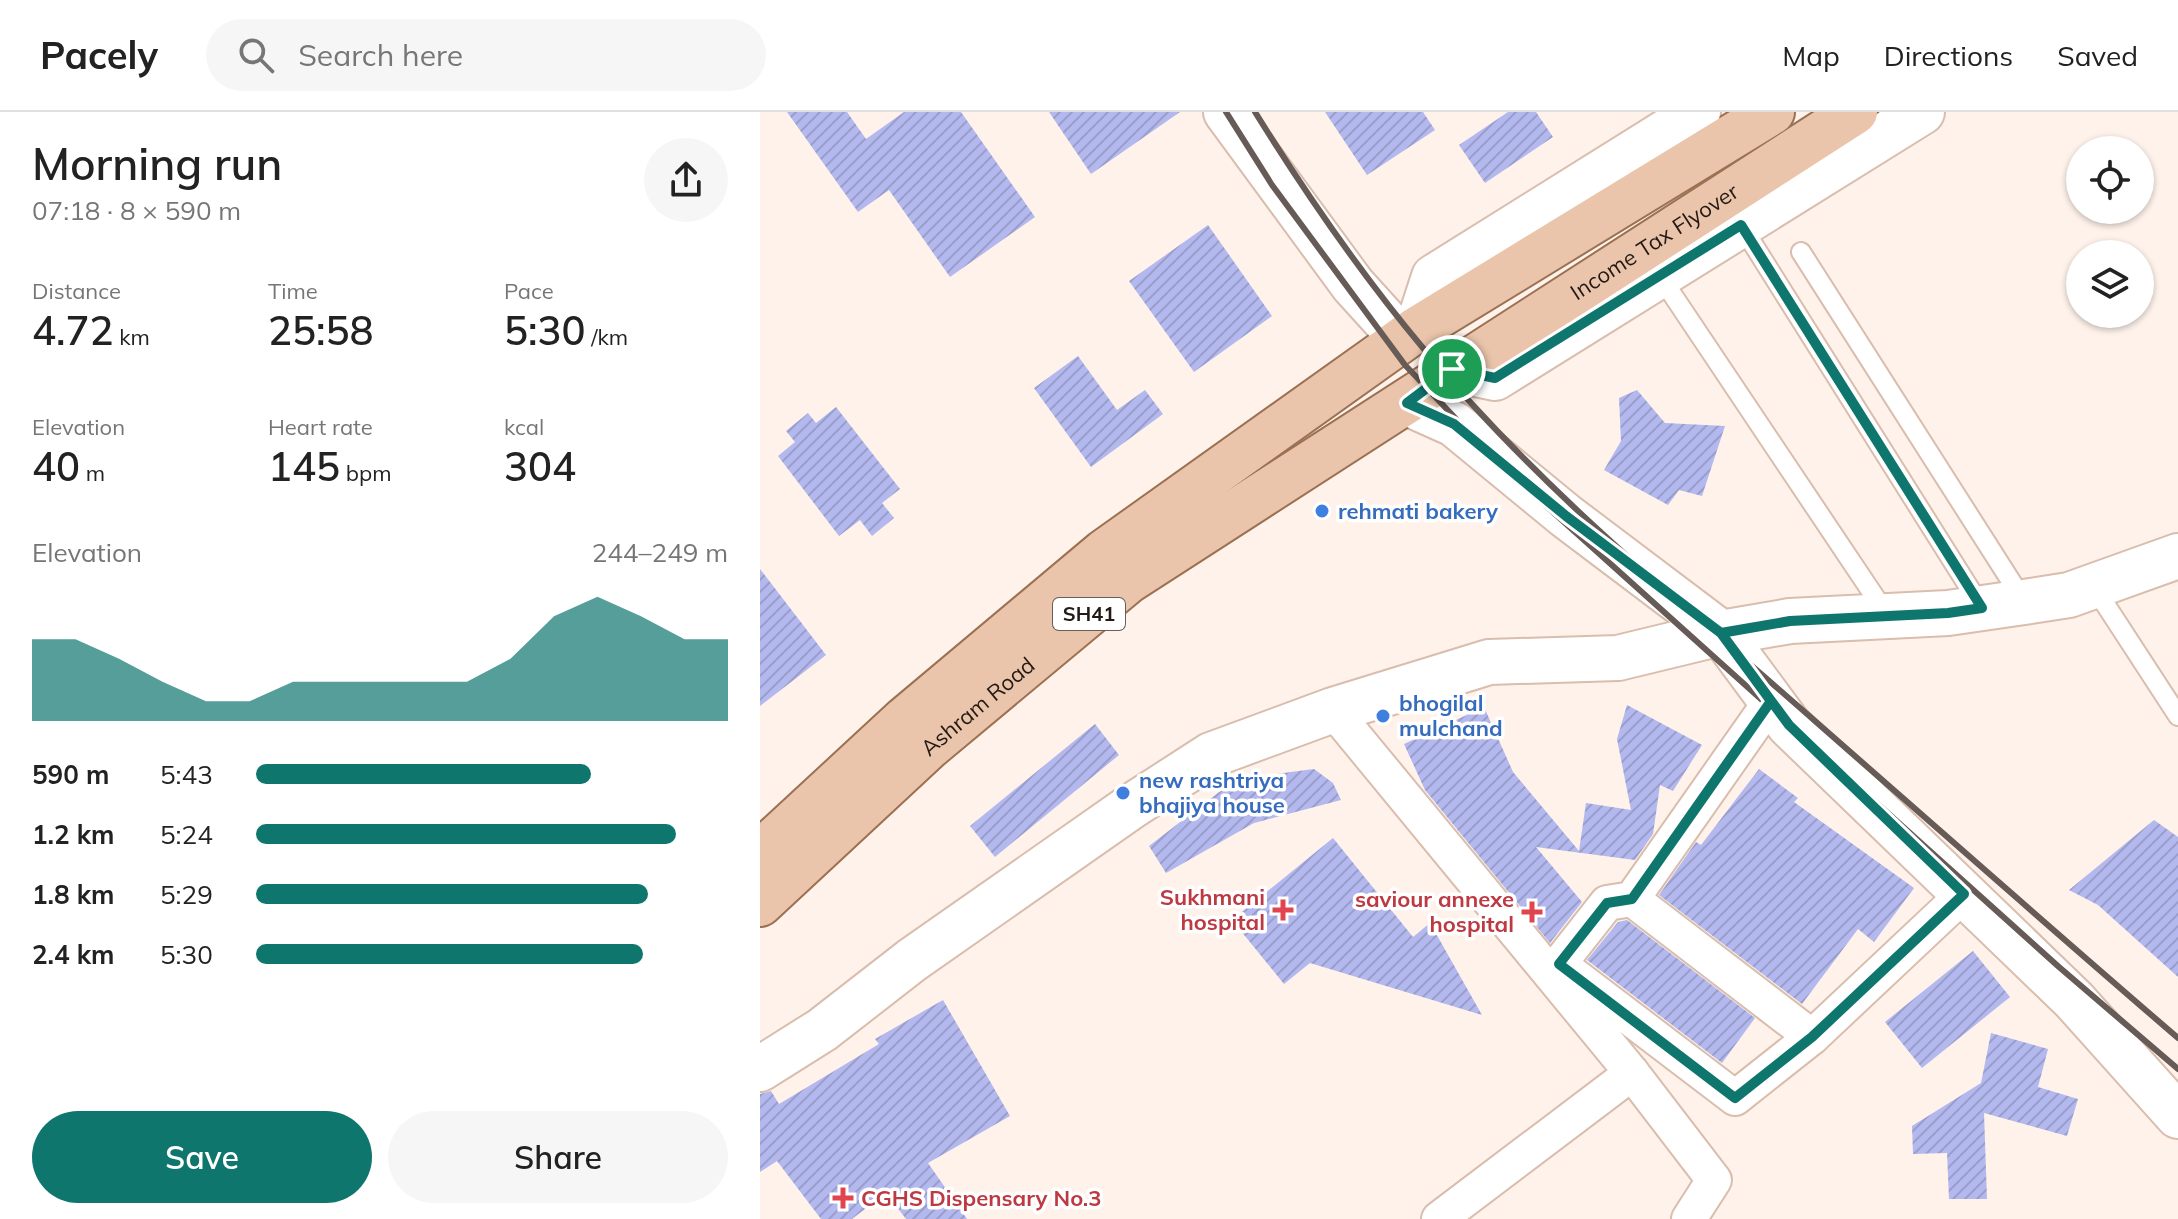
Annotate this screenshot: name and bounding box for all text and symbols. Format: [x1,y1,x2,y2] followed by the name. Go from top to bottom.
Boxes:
[206,19,766,91] search box
[40,31,158,79] text: Pacely
[234,33,278,77] icon: search
[298,36,463,74] text: Search here
[1782,38,1840,73] text: Map
[1884,38,2013,73] text: Directions
[2057,38,2138,73] text: Saved
[32,136,282,191] text: Morning run
[2066,136,2154,328] map controls
[2066,136,2154,224] button: locate
[644,138,728,222] button: share
[1565,177,1743,306] street label: Income Tax Flyover
[32,194,241,227] text: 07:18 · 8 × 590 m
[2066,240,2154,328] button: layers
[32,277,121,305] text: Distance
[268,277,318,305] text: Time
[504,277,554,305] text: Pace
[32,305,113,355] text: 4.72
[268,305,373,355] text: 25:58
[504,305,585,355] text: 5:30
[113,323,150,351] text: km
[585,323,628,351] text: /km
[1418,335,1486,403] pin
[1430,347,1474,391] icon: arrive
[32,413,125,441] text: Elevation
[268,413,373,441] text: Heart rate
[504,413,544,441] text: kcal
[32,441,80,491] text: 40
[268,441,340,491] text: 145
[504,441,576,491] text: 304
[80,459,105,487] text: m
[340,459,391,487] text: bpm
[1338,497,1498,525] place label: rehmati bakery
[1313,502,1331,520] marker: rehmati bakery
[32,536,142,569] text: Elevation
[592,536,728,569] text: 244–249 m
[1053,598,1125,630] road number: SH41
[915,651,1040,762] street label: Ashram Road
[1399,689,1503,742] place label: bhogilal mulchand
[1374,707,1392,725] marker: bhogilal mulchand
[32,758,109,791] text: 590 m
[160,758,213,791] text: 5:43
[1139,766,1285,819] place label: new rashtriya bhajiya house
[1114,784,1132,802] marker: new rashtriya bhajiya house
[32,818,115,851] text: 1.2 km
[160,818,213,851] text: 5:24
[32,878,115,911] text: 1.8 km
[160,878,213,911] text: 5:29
[1160,883,1265,936] place label: Sukhmani hospital
[1355,885,1514,938] place label: saviour annexe hospital
[1272,899,1294,921] marker: Sukhmani hospital
[1521,901,1543,923] marker: saviour annexe hospital
[32,938,115,971] text: 2.4 km
[160,938,213,971] text: 5:30
[32,1111,372,1203] button: Save
[388,1111,728,1203] button: Share
[861,1184,1101,1212] place label: CGHS Dispensary No.3
[832,1187,854,1209] marker: CGHS Dispensary No.3

